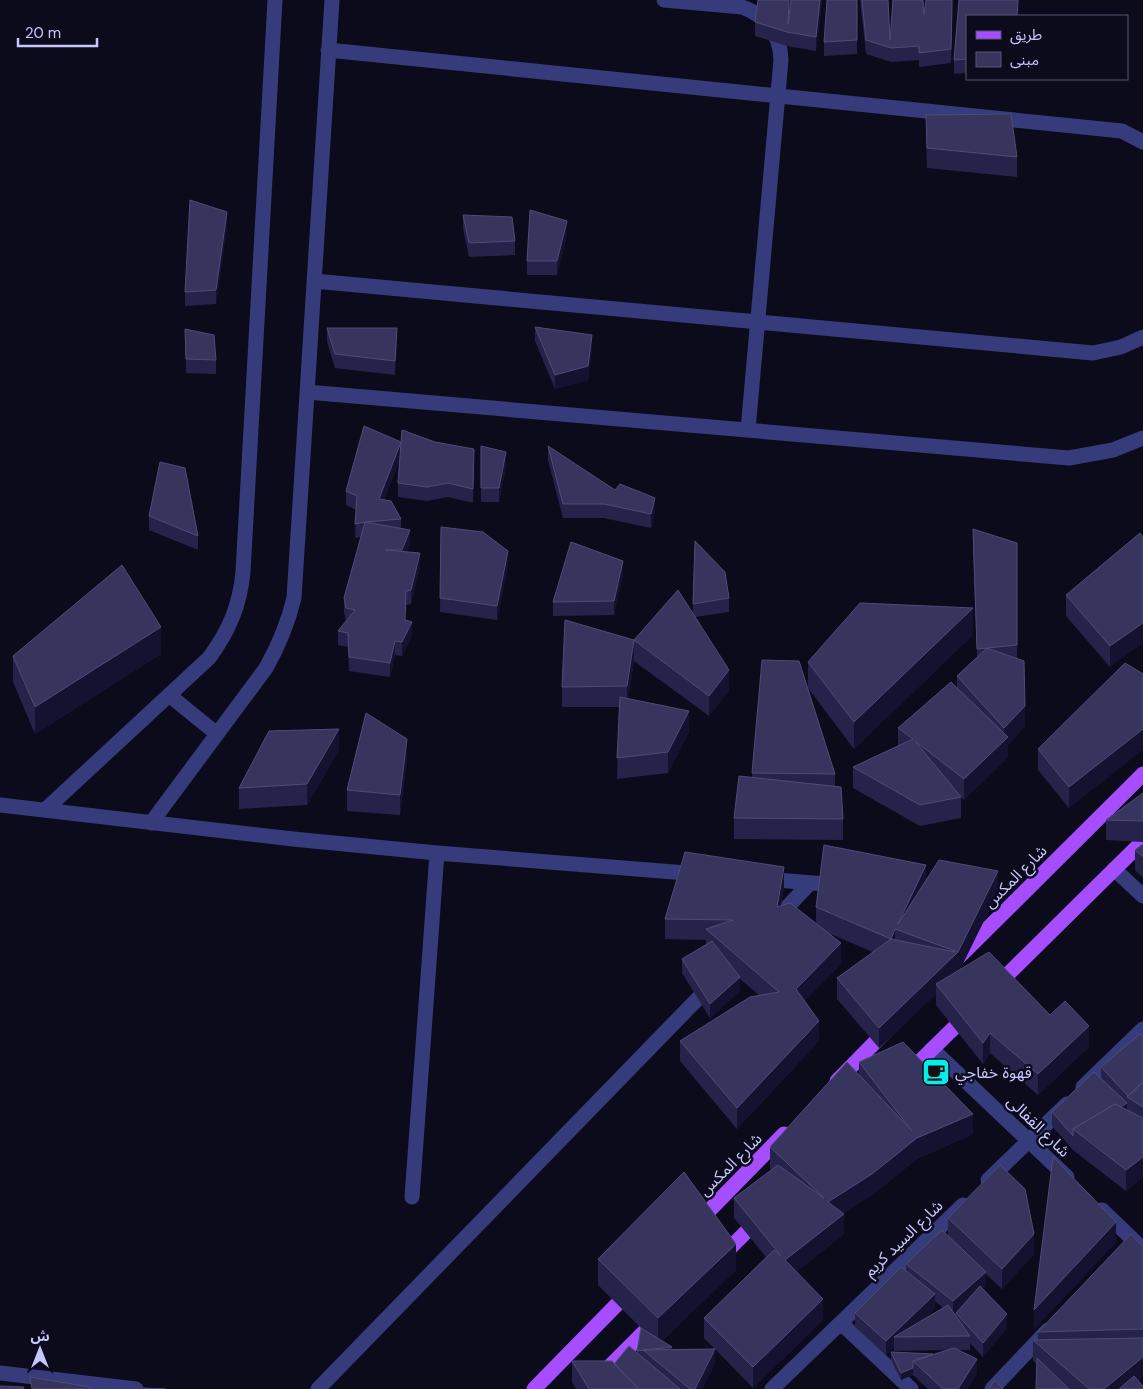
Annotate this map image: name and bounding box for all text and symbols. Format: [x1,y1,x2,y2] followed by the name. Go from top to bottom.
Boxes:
[18,15,96,47] scale bar
[966,15,1128,80] legend
[25,23,61,43] text: 20 m
[1010,25,1042,45] text: طريق
[1010,50,1039,70] text: مبنى
[979,840,1053,914] street label: شارع المكس
[921,1057,951,1087] cafe icon: قهوة خفاجي
[955,1062,1032,1085] place label: قهوة خفاجي
[1001,1091,1075,1163] street label: شارع القفالى
[694,1128,768,1202] street label: شارع المكس
[859,1195,949,1283] street label: شارع السيد كريم
[15,1324,65,1374] north arrow
[30,1327,50,1345] text: ش

